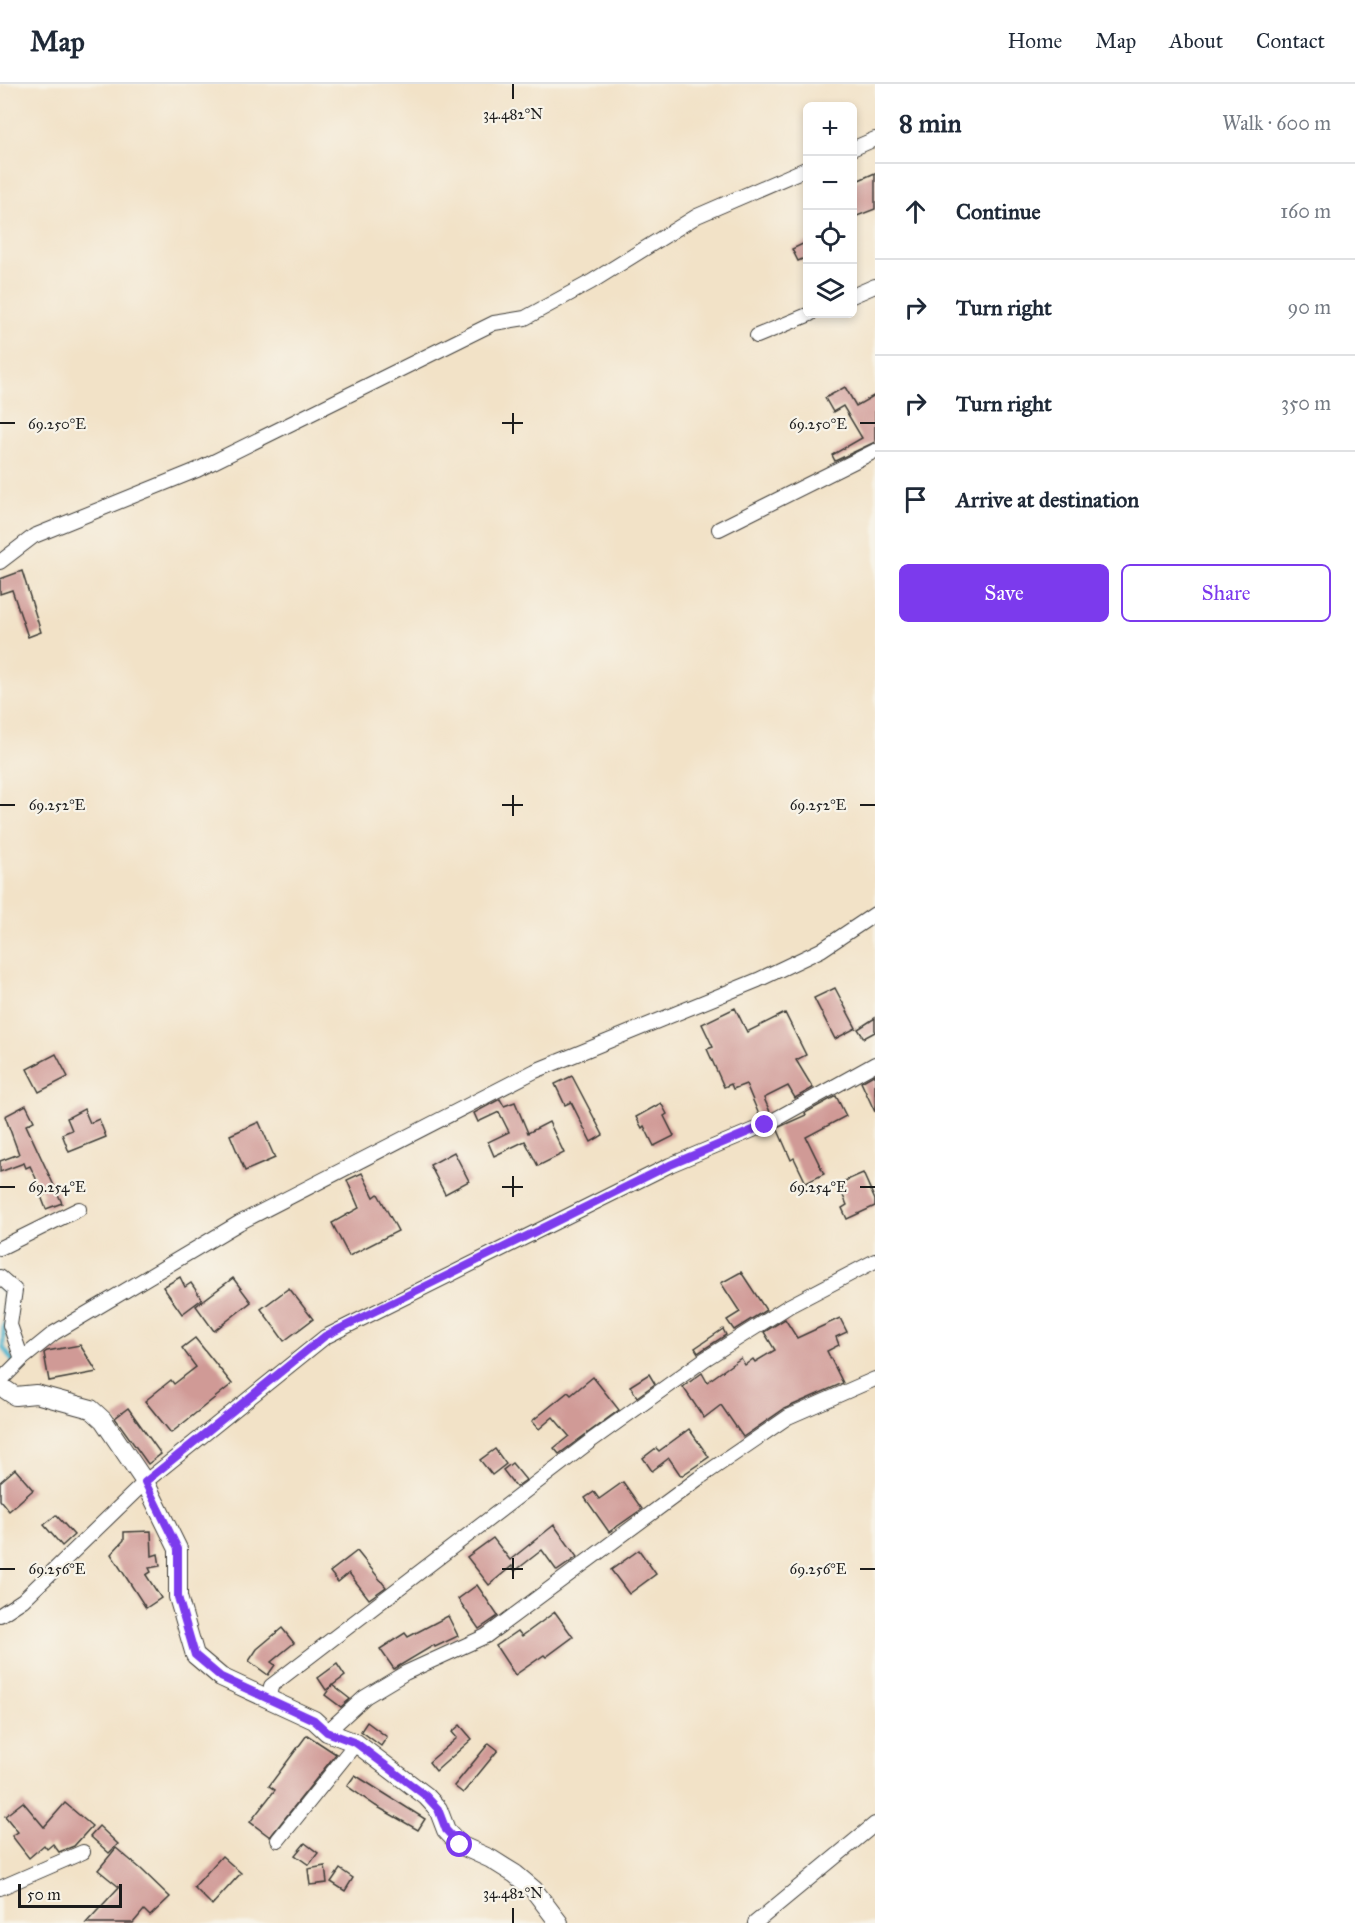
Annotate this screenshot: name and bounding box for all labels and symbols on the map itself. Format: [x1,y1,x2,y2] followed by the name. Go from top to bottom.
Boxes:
[483,105,543,123] text: 34.482°N
[28,415,86,433] text: 69.250°E
[789,415,847,433] text: 69.250°E
[29,796,86,814] text: 69.252°E
[790,796,847,814] text: 69.252°E
[751,1111,777,1137] route end
[28,1178,86,1196] text: 69.254°E
[789,1178,847,1196] text: 69.254°E
[29,1560,86,1578] text: 69.256°E
[790,1560,847,1578] text: 69.256°E
[446,1831,472,1857] route start
[18,1881,122,1908] scale bar
[483,1884,543,1902] text: 34.482°N

